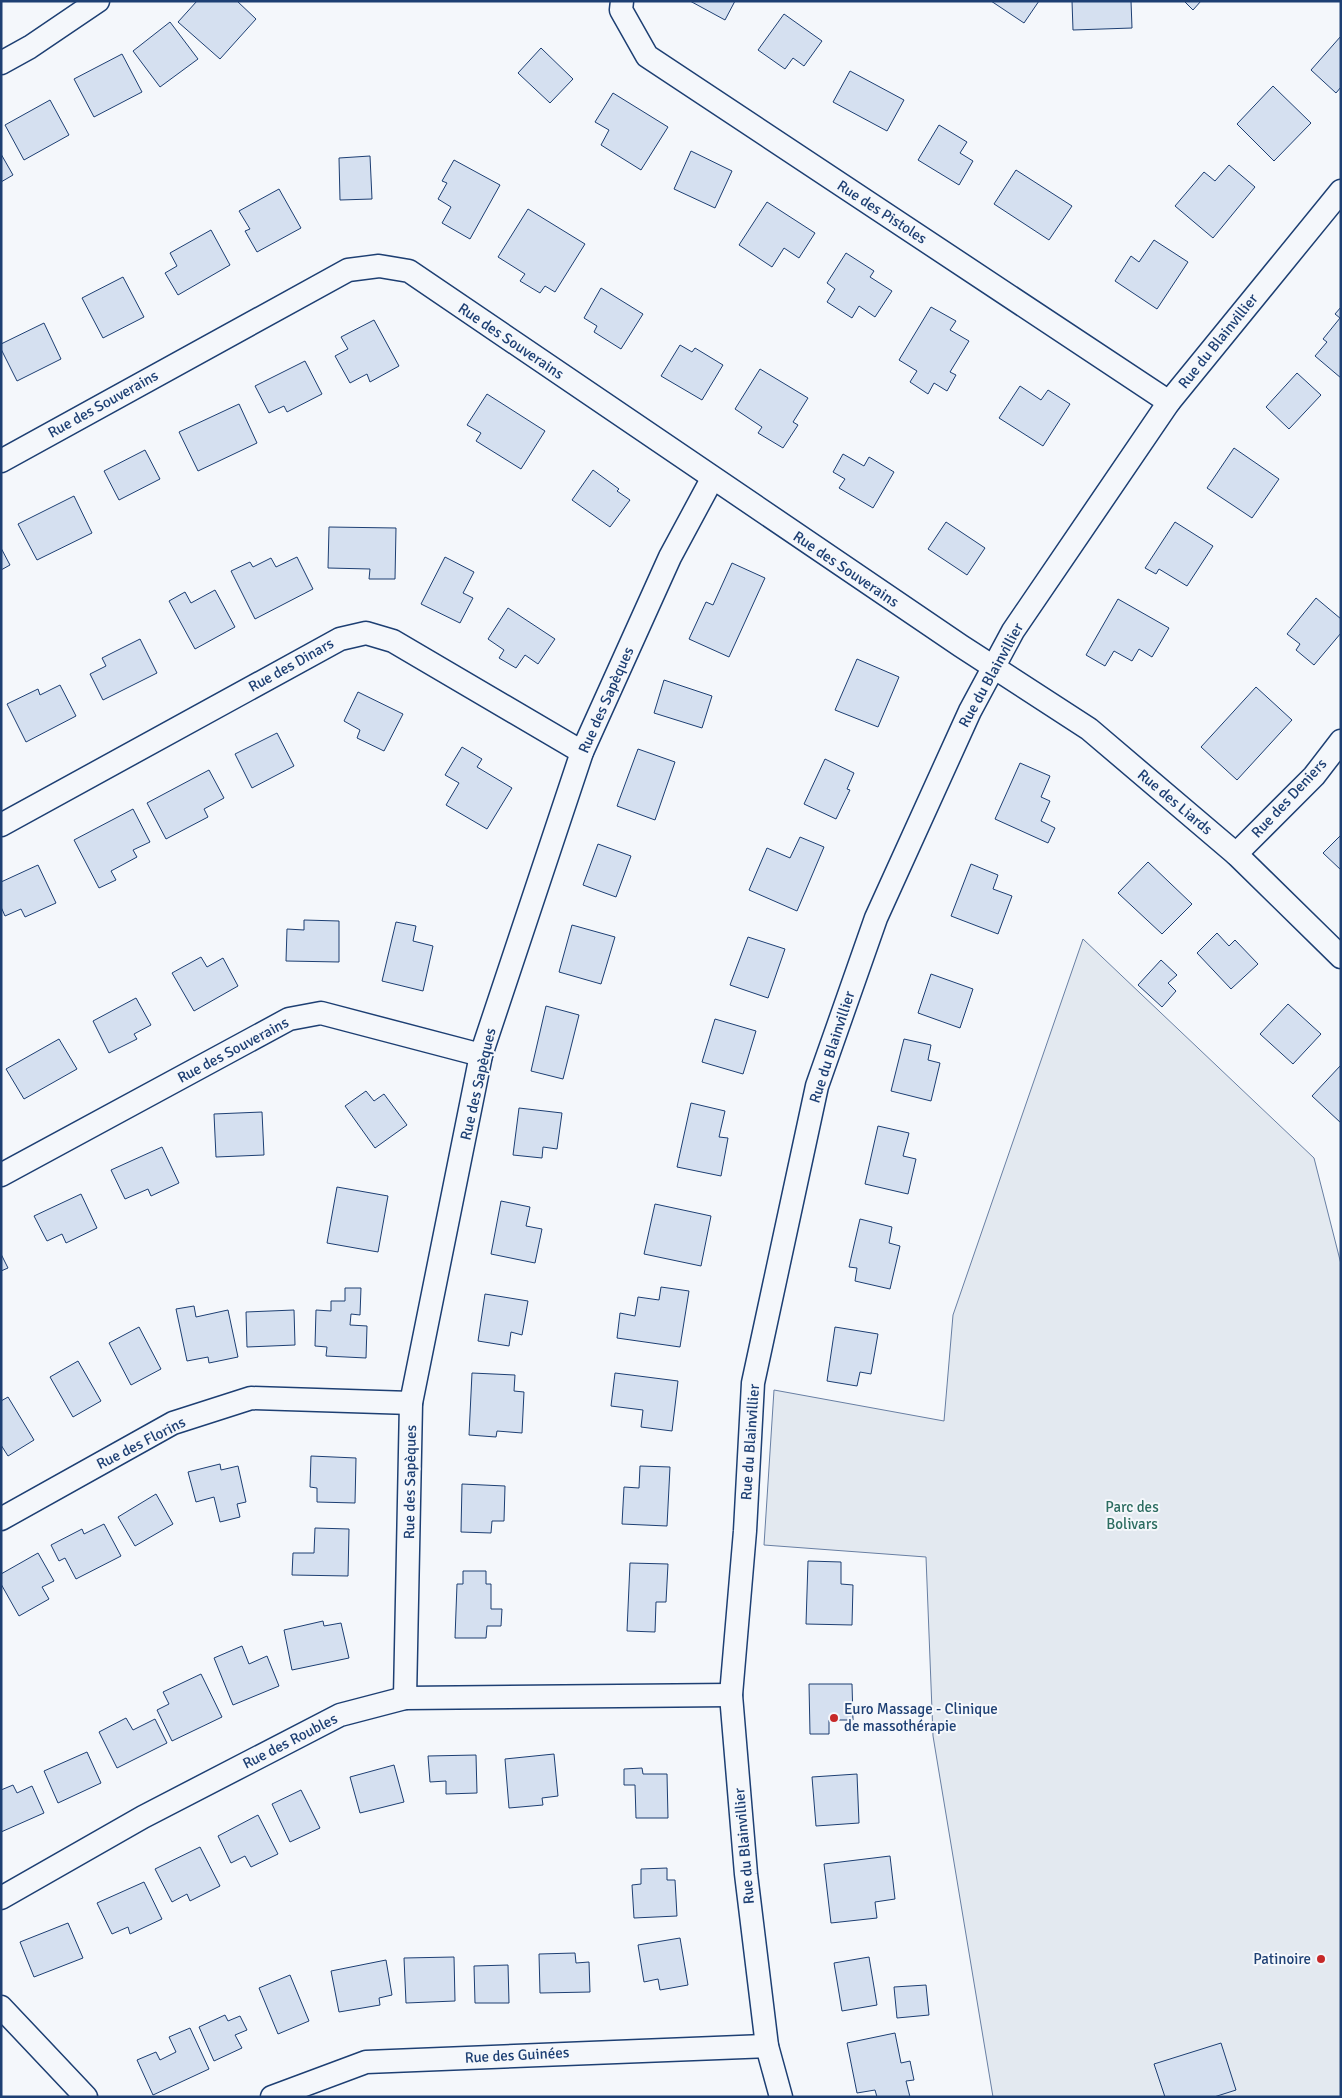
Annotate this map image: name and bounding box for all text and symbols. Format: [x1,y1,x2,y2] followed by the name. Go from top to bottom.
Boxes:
[834,176,931,248] street label: Rue des Pistoles
[1174,290,1262,392] street label: Rue du Blainvillier
[455,299,568,383] street label: Rue des Souverains
[45,366,162,442] street label: Rue des Souverains
[790,527,903,611] street label: Rue des Souverains
[955,619,1027,730] street label: Rue du Blainvillier
[245,634,337,696] street label: Rue des Dinars
[574,644,638,756] street label: Rue des Sapèques
[1248,754,1331,841] street label: Rue des Deniers
[1134,766,1216,839] street label: Rue des Liards
[805,988,859,1105] street label: Rue du Blainvillier
[174,1013,292,1087] street label: Rue des Souverains
[456,1026,500,1142] street label: Rue des Sapèques
[737,1383,763,1501] street label: Rue du Blainvillier
[93,1413,189,1473] street label: Rue des Florins
[400,1424,420,1539] street label: Rue des Sapèques
[1105,1498,1159,1533] park label: Parc des Bolivars
[844,1700,998,1735] place label: Euro Massage - Clinique de massothérapie
[240,1709,341,1773] street label: Rue des Roubles
[828,1712,840,1724] marker: Euro Massage - Clinique de massothérapie
[730,1787,758,1905] street label: Rue du Blainvillier
[1253,1950,1311,1968] place label: Patinoire
[1315,1953,1327,1965] marker: Patinoire
[464,2043,570,2067] street label: Rue des Guinées

